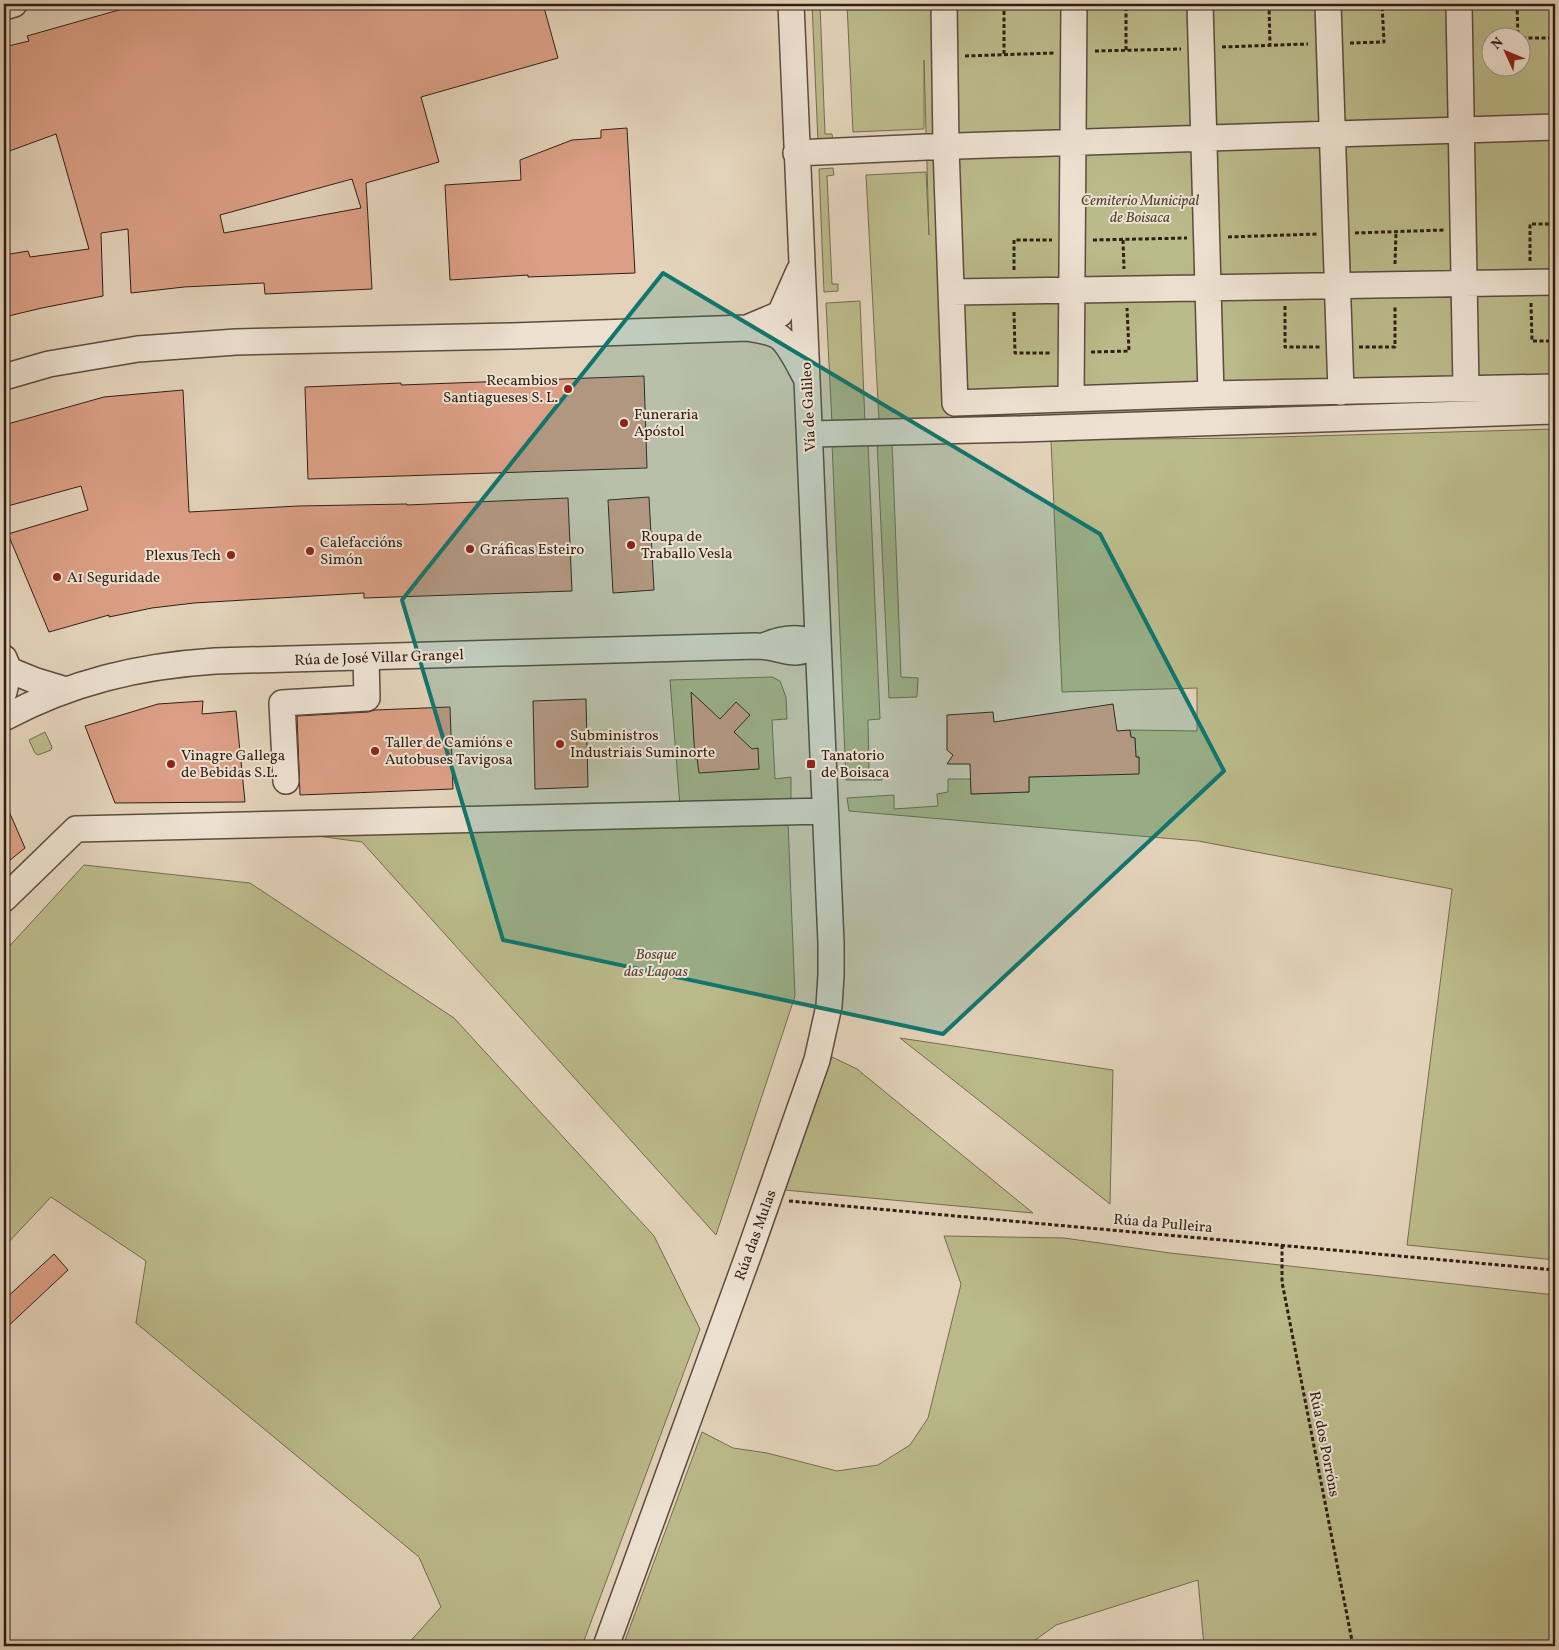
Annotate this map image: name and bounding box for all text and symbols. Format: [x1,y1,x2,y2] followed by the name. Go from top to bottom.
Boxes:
[1482,28,1532,78] north arrow
[1487,34,1508,54] text: N
[1081,191,1199,229] park label: Cemiterio Municipal de Boisaca
[797,361,822,452] street label: Vía de Galileo
[443,371,558,409] place label: Recambios Santiagueses S. L.
[562,383,574,395] marker: Recambios Santiagueses S. L.
[634,405,699,443] place label: Funeraria Apóstol
[618,417,630,429] marker: Funeraria Apóstol
[641,527,732,565] place label: Roupa de Traballo Vesla
[320,533,403,571] place label: Calefaccións Simón
[625,539,637,551] marker: Roupa de Traballo Vesla
[480,540,584,561] place label: Gráficas Esteiro
[464,543,476,555] marker: Gráficas Esteiro
[304,545,316,557] marker: Calefaccións Simón
[145,546,221,567] place label: Plexus Tech
[225,549,237,561] marker: Plexus Tech
[67,568,160,589] place label: A1 Seguridade
[51,571,63,583] marker: A1 Seguridade
[294,645,464,672] street label: Rúa de José Villar Grangel
[570,726,715,764] place label: Subministros Industriais Suminorte
[385,733,513,771] place label: Taller de Camións e Autobuses Tavigosa
[554,738,566,750] marker: Subministros Industriais Suminorte
[369,745,381,757] marker: Taller de Camións e Autobuses Tavigosa
[181,746,285,784] place label: Vinagre Gallega de Bebidas S.L.
[821,746,889,784] place label: Tanatorio de Boisaca
[165,758,177,770] marker: Vinagre Gallega de Bebidas S.L.
[805,758,817,770] marker: Tanatorio de Boisaca
[624,945,688,983] park label: Bosque das Lagoas
[730,1187,783,1284] street label: Rúa das Mulas
[1112,1210,1213,1239] street label: Rúa da Pulleira
[1303,1390,1344,1499] street label: Rúa dos Porróns

